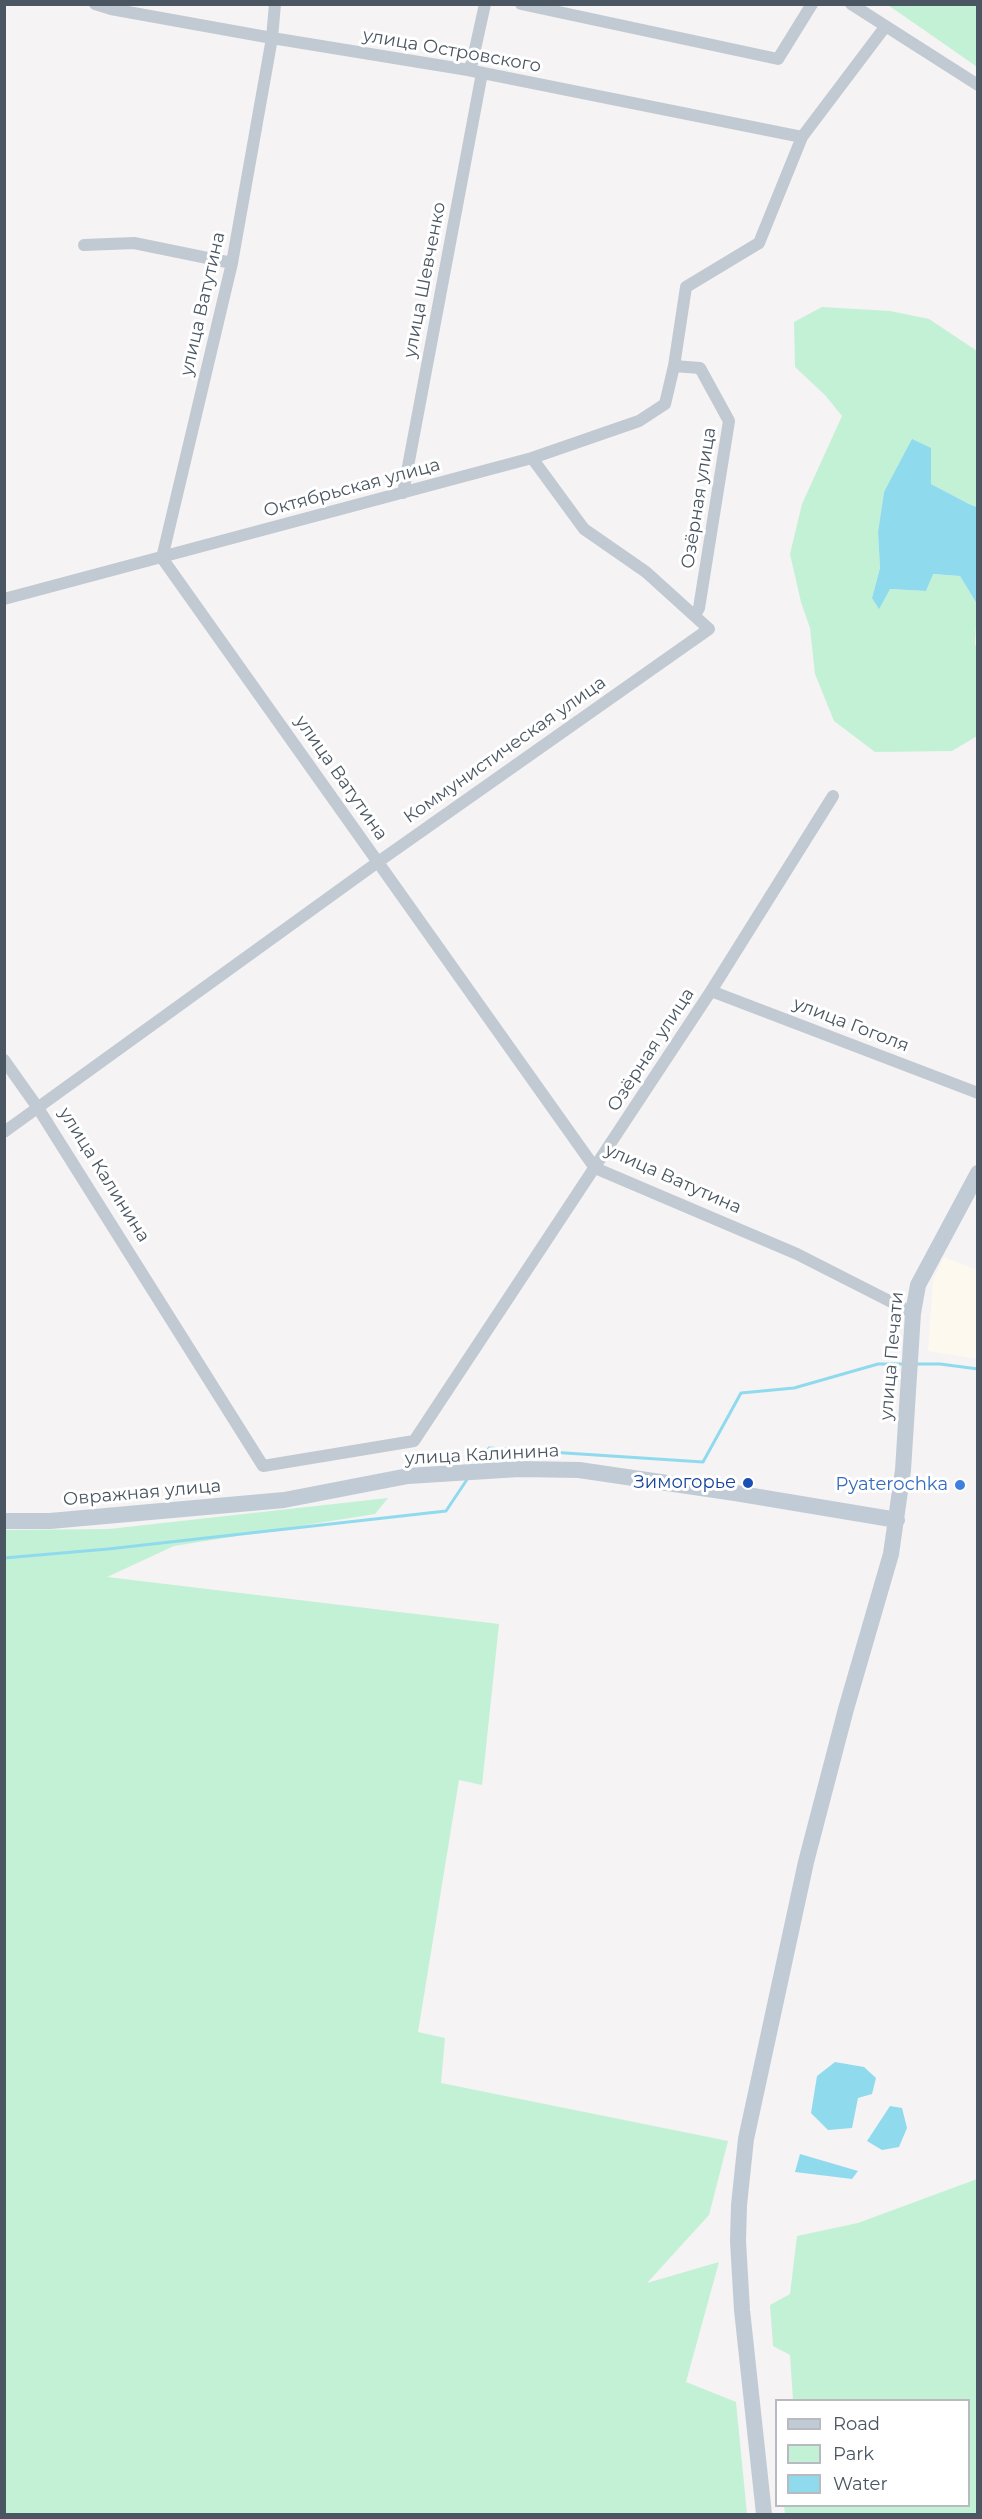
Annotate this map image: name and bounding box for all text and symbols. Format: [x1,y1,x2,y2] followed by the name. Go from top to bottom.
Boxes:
[361,25,543,77] street label: улица Островского
[399,200,451,360] street label: улица Шевченко
[176,230,230,378] street label: улица Ватутина
[677,426,721,570] street label: Озёрная улица
[261,454,443,522] street label: Октябрьская улица
[400,672,610,828] street label: Коммунистическая улица
[290,712,392,844] street label: улица Ватутина
[603,984,699,1116] street label: Озёрная улица
[790,993,912,1057] street label: улица Гоголя
[54,1104,154,1246] street label: улица Калинина
[601,1139,745,1219] street label: улица Ватутина
[876,1291,908,1421] street label: улица Печати
[404,1440,560,1470] street label: улица Калинина
[634,1472,736,1494] place label: Зимогорье
[836,1474,948,1496] place label: Pyaterochka
[62,1475,222,1511] street label: Овражная улица
[741,1476,755,1490] marker: Зимогорье
[953,1478,967,1492] marker: Pyaterochka
[775,2399,970,2507] legend
[833,2413,880,2435] text: Road
[833,2443,874,2465] text: Park
[833,2473,888,2495] text: Water

